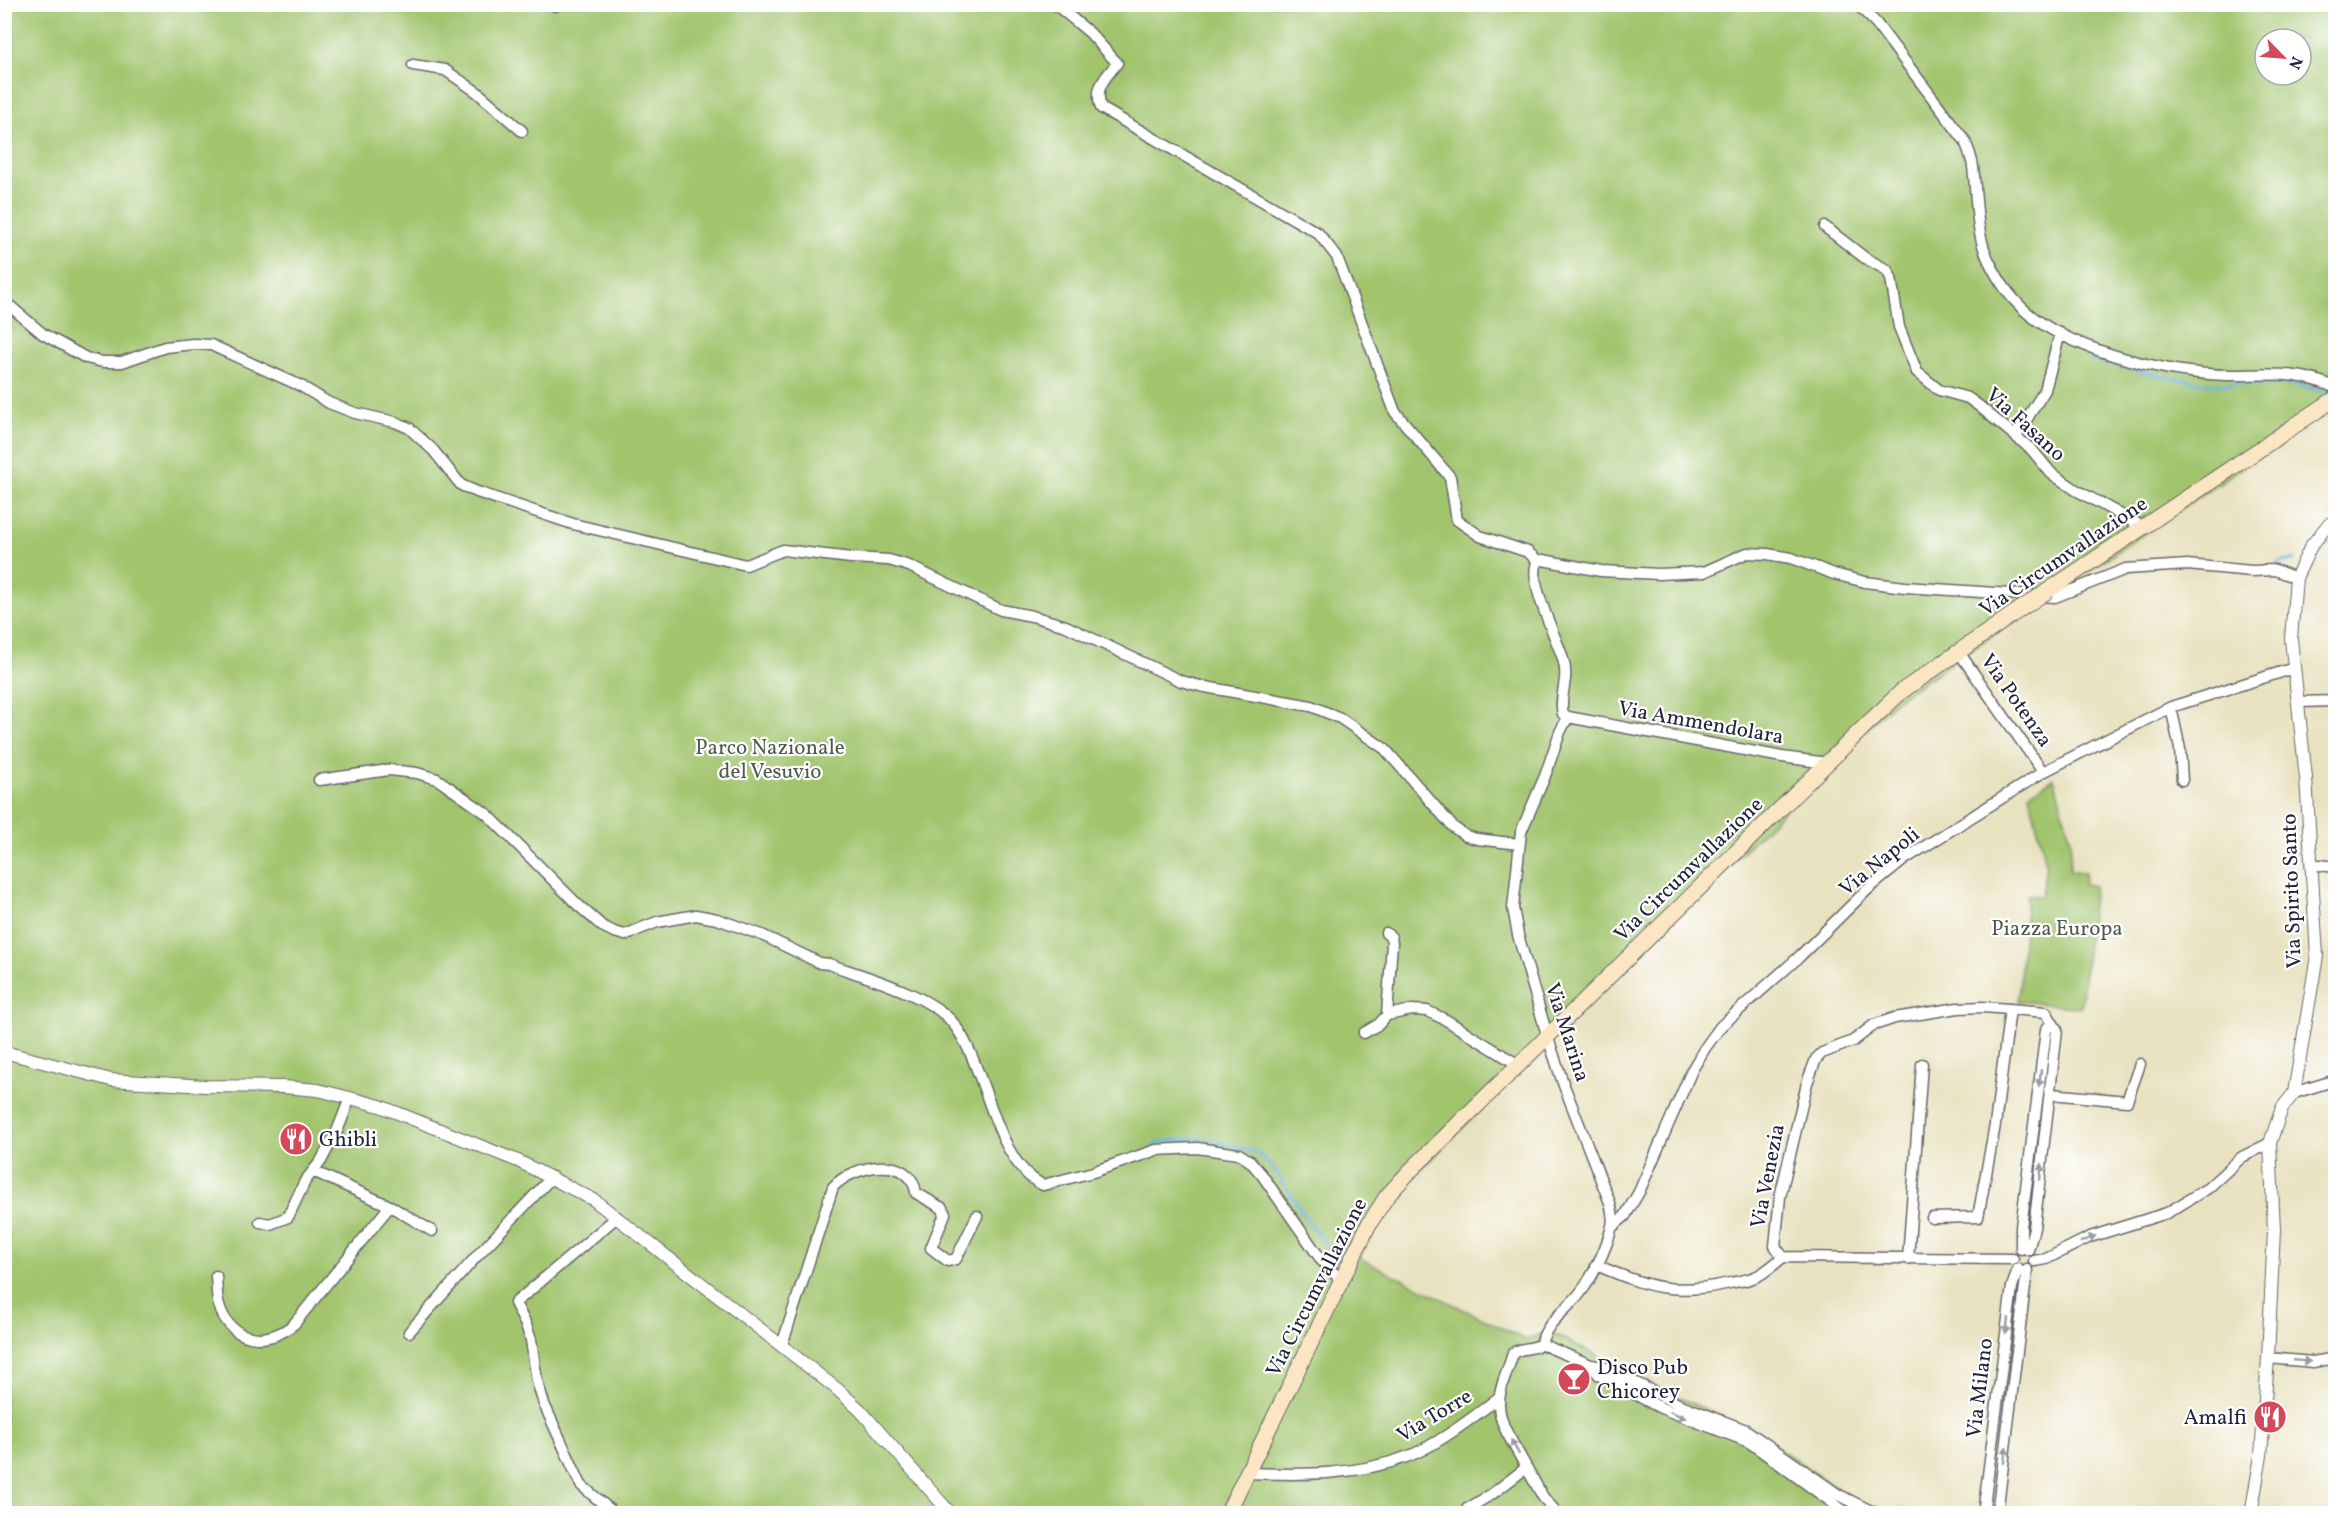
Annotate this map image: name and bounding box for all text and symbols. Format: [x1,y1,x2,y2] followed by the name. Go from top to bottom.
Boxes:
[2253,27,2313,87] north arrow
[2282,53,2307,73] text: N
[1979,381,2071,469] street label: Via Fasano
[1974,490,2154,624] street label: Via Circumvallazione
[1973,648,2059,753] street label: Via Potenza
[1616,695,1786,752] street label: Via Ammendolara
[695,734,845,787] park label: Parco Nazionale del Vesuvio
[1608,791,1770,949] street label: Via Circumvallazione
[2275,813,2310,969] street label: Via Spirito Santo
[1834,821,1926,904] street label: Via Napoli
[1991,915,2123,944] park label: Piazza Europa
[1537,979,1596,1086] street label: Via Marina
[2035,1069,2045,1088] one-way arrow
[278,1121,314,1157] restaurant icon: Ghibli
[1744,1122,1793,1231] street label: Via Venezia
[319,1126,377,1155] place label: Ghibli
[2037,1163,2046,1182] one-way arrow
[1260,1193,1375,1382] street label: Via Circumvallazione
[2079,1234,2097,1244] one-way arrow
[2002,1317,2011,1336] one-way arrow
[1960,1336,2001,1440] street label: Via Milano
[1597,1354,1688,1407] place label: Disco Pub Chicorey
[2292,1356,2311,1366] one-way arrow
[1556,1361,1592,1397] bar icon: Disco Pub Chicorey
[1392,1382,1478,1450] street label: Via Torre
[2252,1399,2288,1435] restaurant icon: Amalfi
[2184,1404,2247,1433] place label: Amalfi
[1669,1410,1687,1420] one-way arrow
[1510,1438,1520,1455] one-way arrow
[2000,1446,2009,1465] one-way arrow

